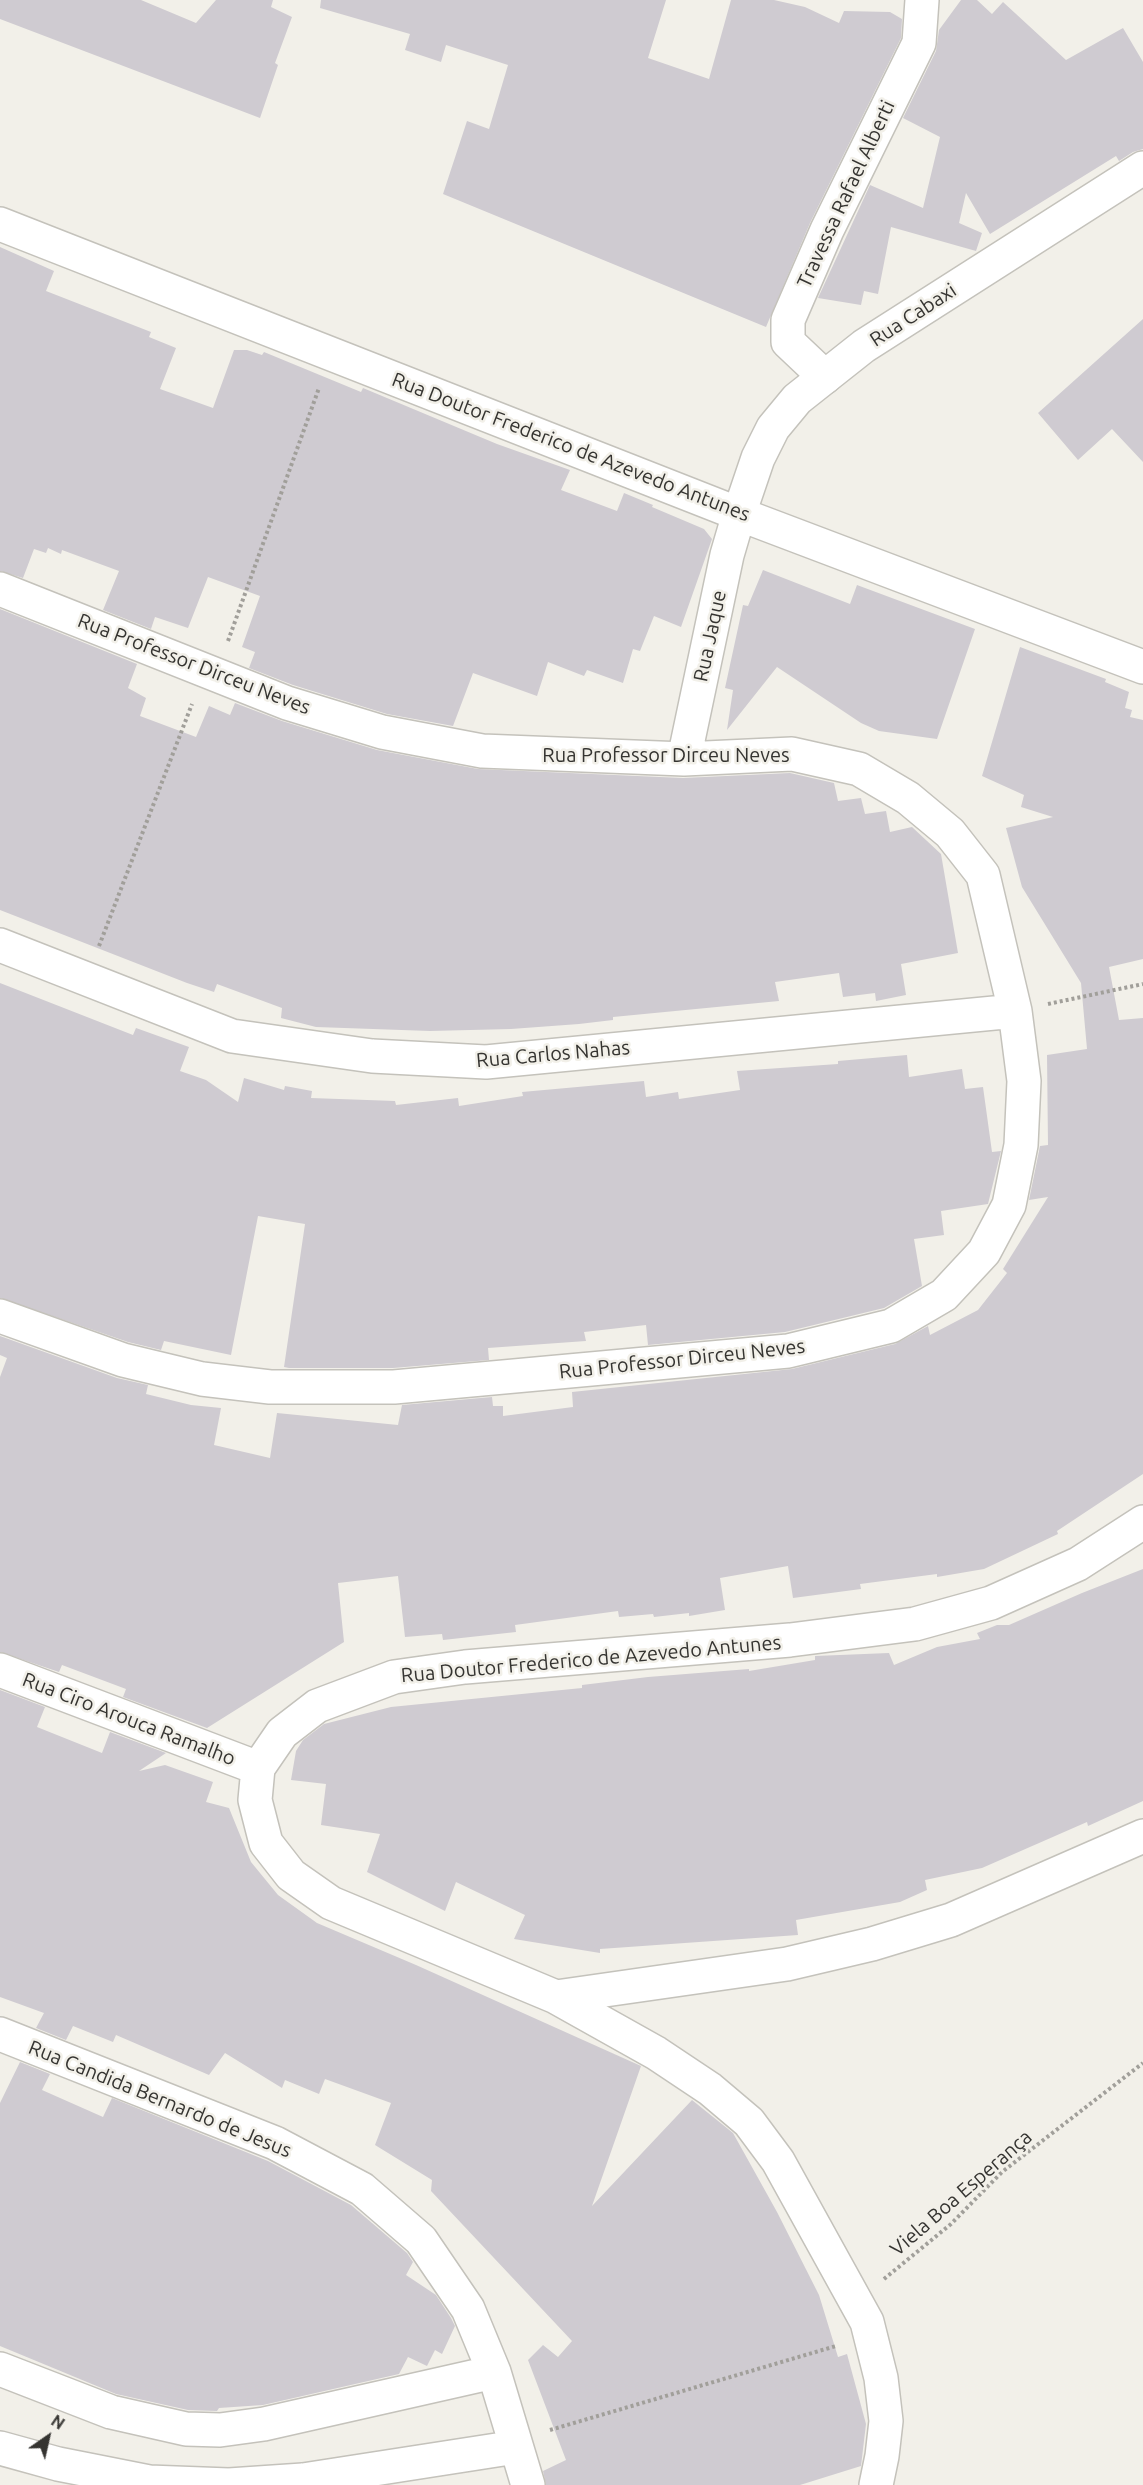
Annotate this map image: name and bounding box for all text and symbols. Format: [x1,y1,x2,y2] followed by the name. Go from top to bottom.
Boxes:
[792,97,900,291] street label: Travessa Rafael Alberti
[865,278,961,352] street label: Rua Cabaxi
[389,367,753,527] street label: Rua Doutor Frederico de Azevedo Antunes
[689,588,731,684] street label: Rua Jaque
[74,608,314,720] street label: Rua Professor Dirceu Neves
[542,743,790,767] street label: Rua Professor Dirceu Neves
[475,1035,631,1073] street label: Rua Carlos Nahas
[558,1334,806,1384] street label: Rua Professor Dirceu Neves
[400,1630,782,1688] street label: Rua Doutor Frederico de Azevedo Antunes
[19,1667,239,1771] street label: Rua Ciro Arouca Ramalho
[25,2035,295,2163] street label: Rua Candida Bernardo de Jesus
[885,2125,1037,2261] street label: Viela Boa Esperança
[18,2407,78,2467] north arrow
[48,2411,68,2433] text: N

